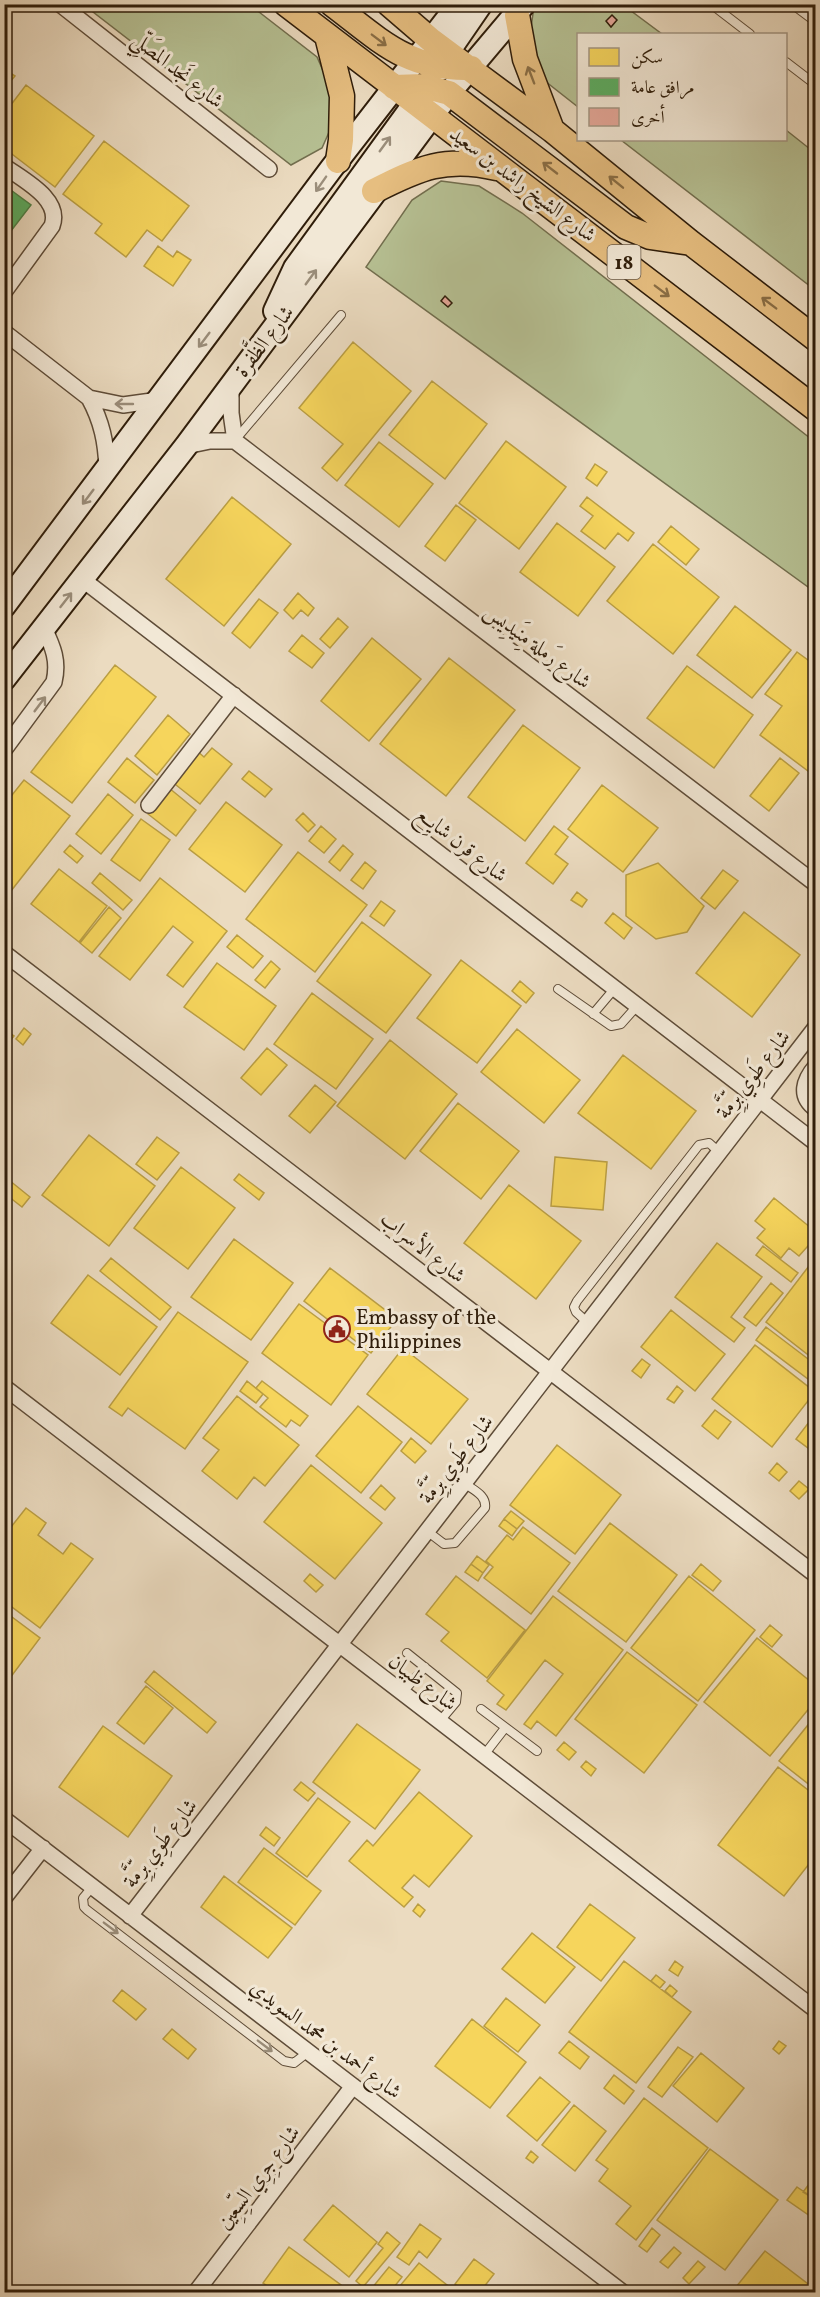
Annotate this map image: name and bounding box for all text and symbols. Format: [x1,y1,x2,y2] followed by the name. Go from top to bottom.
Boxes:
[123,25,230,119] street label: شارع نَجد المصَلِّي
[371,33,387,46] one-way arrow
[577,33,787,141] legend
[631,46,663,71] text: سكن
[525,67,536,85] one-way arrow
[631,76,694,101] text: مرافق عامة
[631,104,666,131] text: أخرى
[441,120,602,252] street label: شارع الشيخ راشد بن سعيد
[378,137,391,153] one-way arrow
[542,162,558,175] one-way arrow
[315,175,327,191] one-way arrow
[608,176,624,189] one-way arrow
[608,245,640,279] road number: 18
[305,270,317,286] one-way arrow
[654,285,670,298] one-way arrow
[224,297,303,385] street label: شارع الظَّفرة
[761,297,777,310] one-way arrow
[198,332,211,348] one-way arrow
[115,398,135,410] one-way arrow
[81,488,94,504] one-way arrow
[59,592,72,608] one-way arrow
[476,596,598,699] street label: شارع رَملة مِنَيدِيس
[33,696,46,712] one-way arrow
[407,800,513,893] street label: شارع قرن شايِع
[706,1021,800,1127] street label: شارع طَوِي بِرِّمَّة
[372,1204,472,1292] street label: شارع الأسراب
[356,1304,496,1357] place label: Embassy of the Philippines
[322,1314,352,1344] public building icon: Embassy of the Philippines
[409,1406,503,1512] street label: شارع طَوِي بِرِّمَّة
[380,1648,463,1720] street label: شارع ظبيان
[113,1790,207,1896] street label: شارع طَوِي بِرِّمَّة
[102,1921,118,1934] one-way arrow
[242,1972,408,2108] street label: شارع أحمد بن محمد السويدي
[257,2040,273,2053] one-way arrow
[209,2119,309,2237] street label: شارع جِرِي السِّعِين

